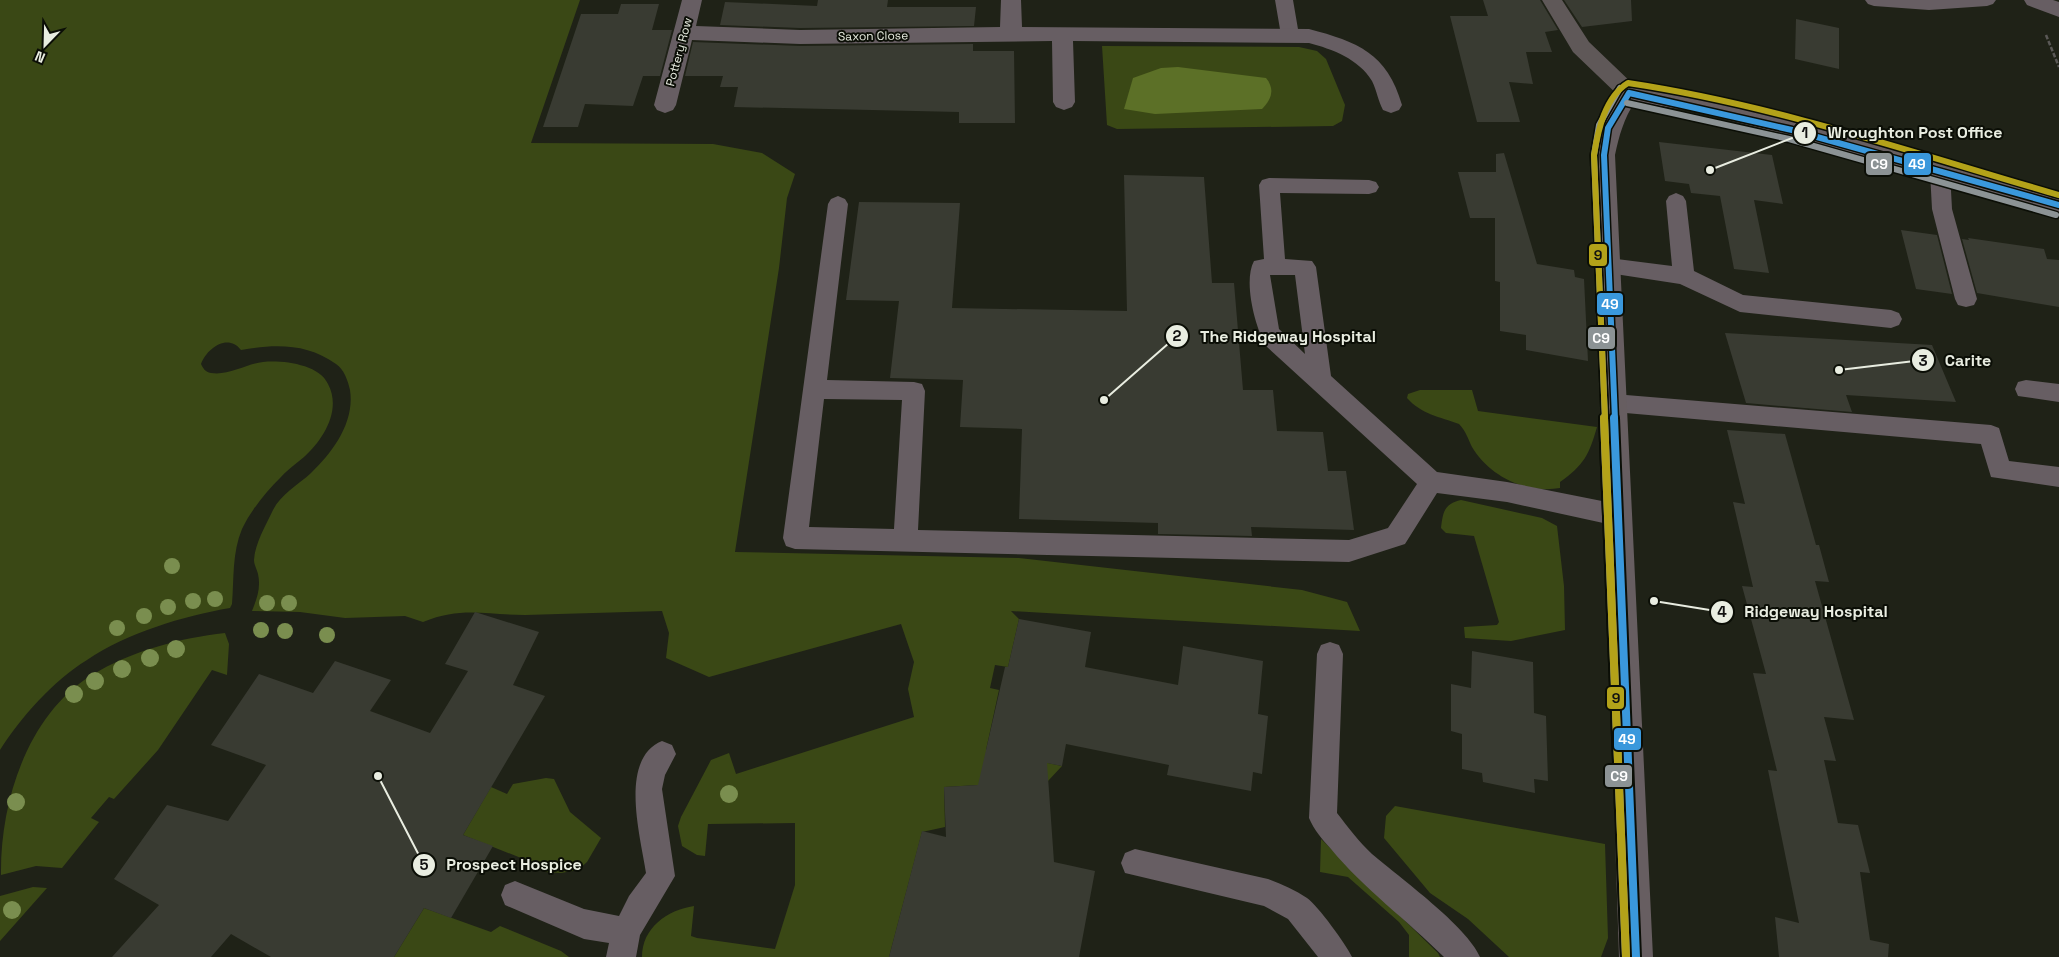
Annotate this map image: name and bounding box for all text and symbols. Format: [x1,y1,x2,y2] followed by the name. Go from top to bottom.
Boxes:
[662,16,696,88] street label: Pottery Row
[20,20,70,70] north arrow
[838,27,908,45] street label: Saxon Close
[32,47,48,67] text: N
[1792,117,2012,148] callout: Wroughton Post Office
[1828,122,2002,143] text: Wroughton Post Office
[1802,123,1808,142] text: 1
[1865,152,1893,176] line badge: C9
[1903,152,1932,176] line badge: 49
[1870,155,1888,173] text: C9
[1908,155,1926,173] text: 49
[1588,243,1608,267] line badge: 9
[1594,246,1602,264] text: 9
[1596,292,1624,316] line badge: 49
[1601,295,1619,313] text: 49
[1165,321,1386,352] callout: The Ridgeway Hospital
[1173,326,1182,345] text: 2
[1200,326,1376,347] text: The Ridgeway Hospital
[1587,326,1616,350] line badge: C9
[1592,329,1610,347] text: C9
[1910,345,2002,376] callout: Carite
[1945,350,1991,371] text: Carite
[1918,351,1928,370] text: 3
[1709,596,1898,627] callout: Ridgeway Hospital
[1744,601,1888,622] text: Ridgeway Hospital
[1717,602,1727,621] text: 4
[1606,686,1625,710] line badge: 9
[1612,689,1620,707] text: 9
[1613,727,1642,751] line badge: 49
[1618,730,1636,748] text: 49
[1604,764,1633,788] line badge: C9
[1610,767,1628,785] text: C9
[411,849,592,880] callout: Prospect Hospice
[446,854,582,875] text: Prospect Hospice
[419,855,429,874] text: 5

